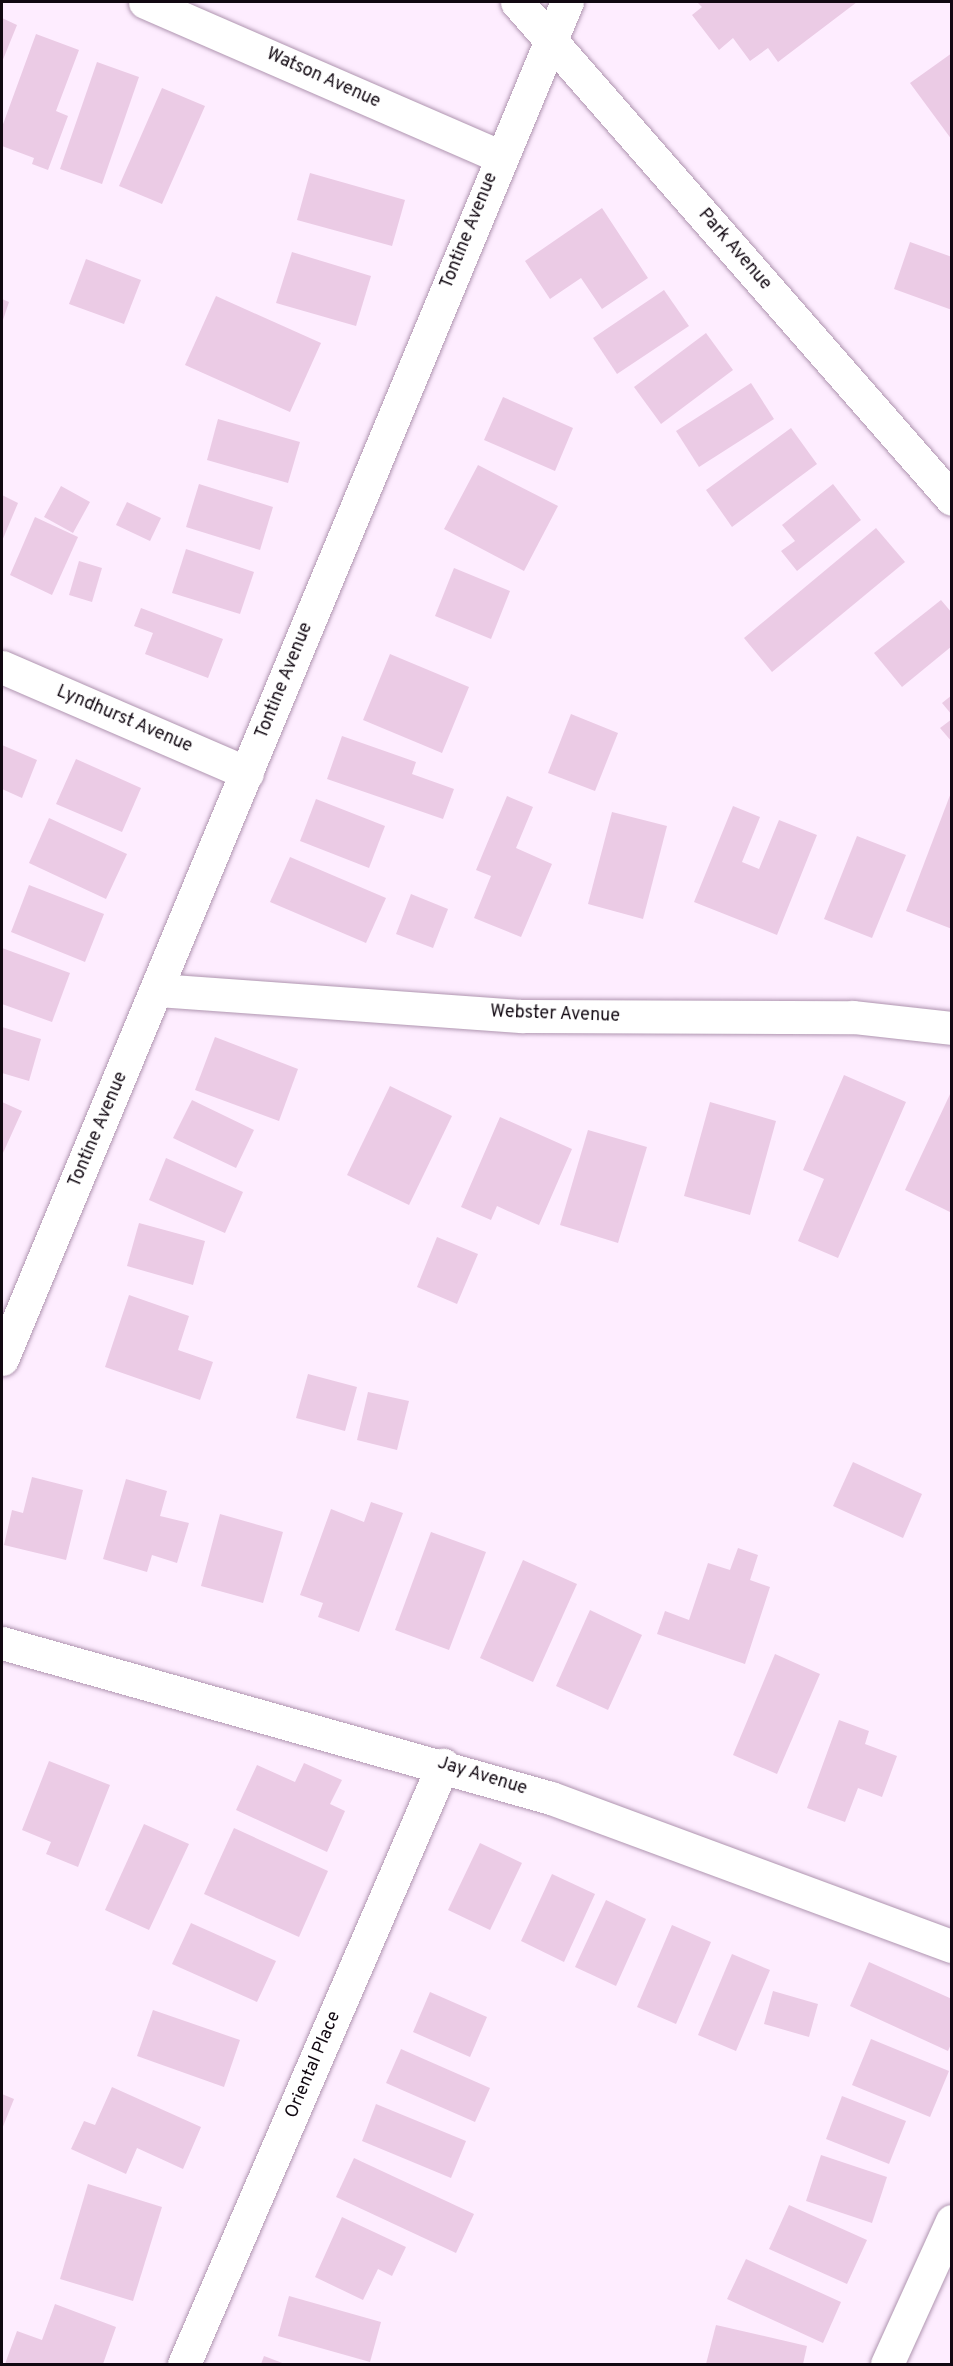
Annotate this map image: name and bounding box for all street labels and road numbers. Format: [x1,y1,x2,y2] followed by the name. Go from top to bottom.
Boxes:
[262,44,384,114] street label: Watson Avenue
[437,169,503,293] street label: Tontine Avenue
[693,205,775,295] street label: Park Avenue
[252,619,318,743] street label: Tontine Avenue
[52,681,196,759] street label: Lyndhurst Avenue
[489,1002,621,1028] street label: Webster Avenue
[65,1069,133,1191] street label: Tontine Avenue
[434,1753,530,1801] street label: Jay Avenue
[282,2008,346,2122] street label: Oriental Place

